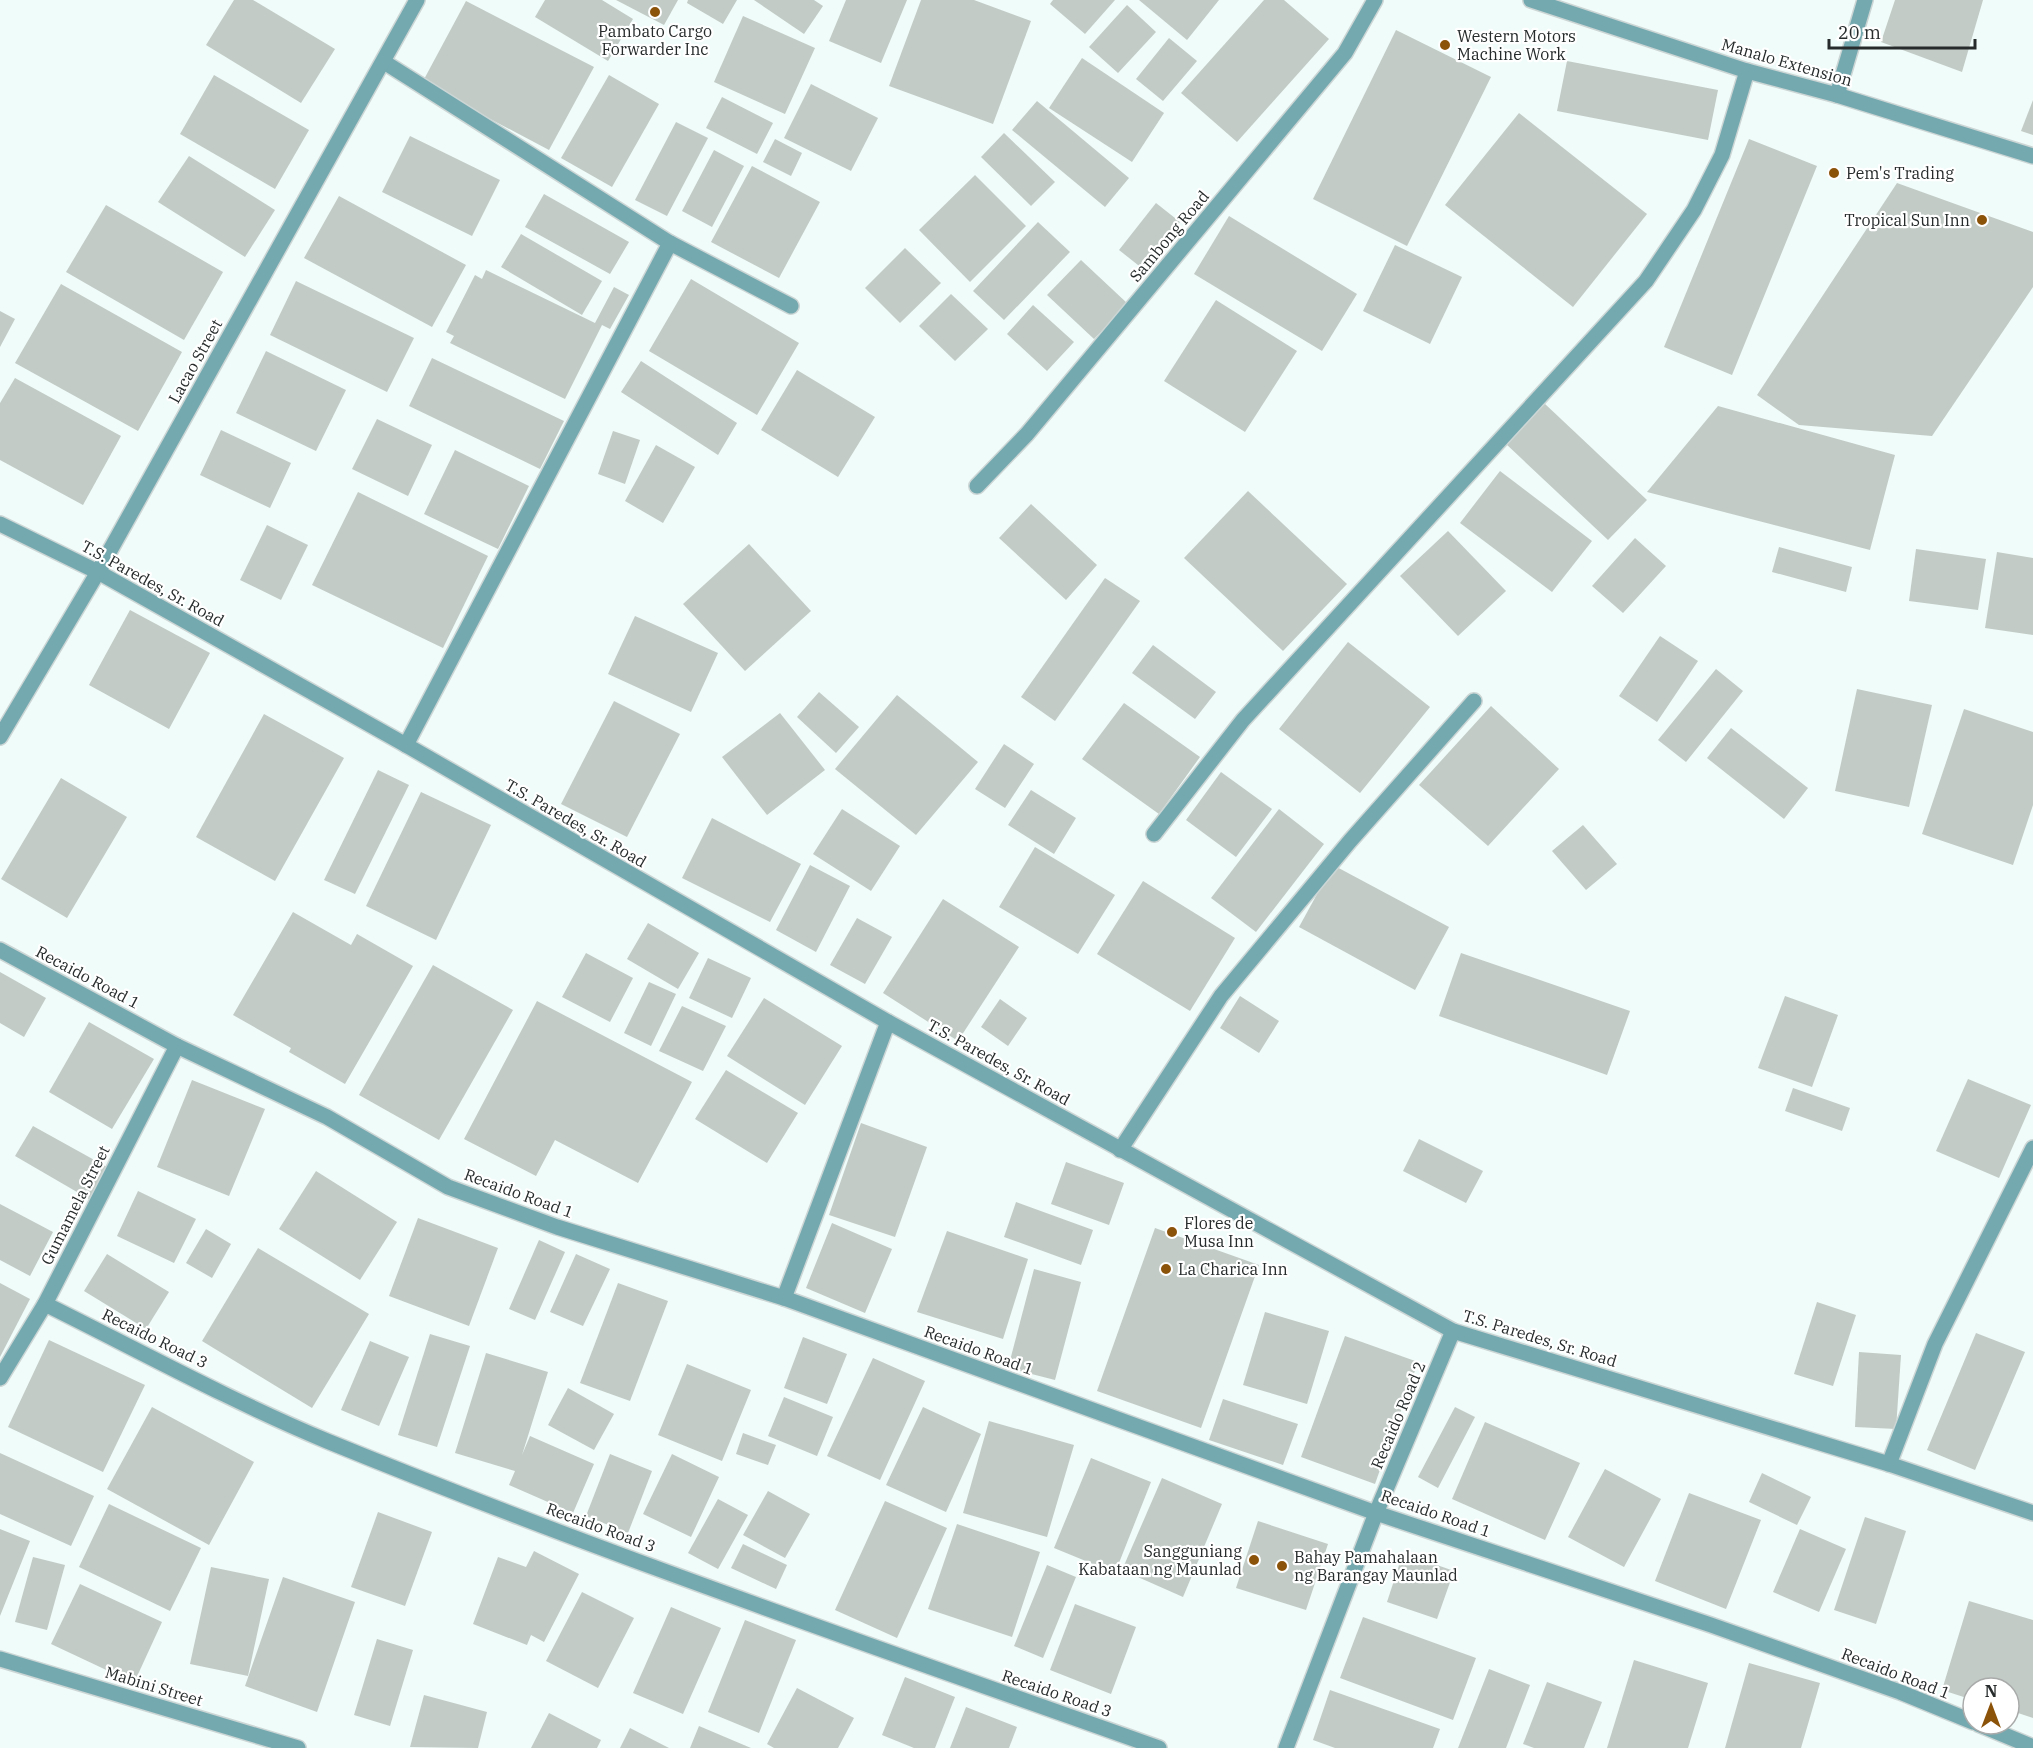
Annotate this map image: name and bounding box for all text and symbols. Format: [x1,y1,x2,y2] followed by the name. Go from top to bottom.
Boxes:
[648,5,662,19] marker: Pambato Cargo Forwarder Inc
[1829,12,1974,50] scale bar
[598,21,712,59] place label: Pambato Cargo Forwarder Inc
[1838,21,1881,44] text: 20 m
[1457,26,1576,64] place label: Western Motors Machine Work
[1719,34,1855,90] street label: Manalo Extension
[1438,38,1452,52] marker: Western Motors Machine Work
[1846,163,1954,183] place label: Pem's Trading
[1827,166,1841,180] marker: Pem's Trading
[1125,186,1213,286] street label: Sambong Road
[1844,210,1970,230] place label: Tropical Sun Inn
[1975,213,1989,227] marker: Tropical Sun Inn
[164,315,226,406] street label: Lacao Street
[78,535,228,631] street label: T.S. Paredes, Sr. Road
[502,774,651,872] street label: T.S. Paredes, Sr. Road
[33,941,143,1013] street label: Recaido Road 1
[924,1014,1074,1110] street label: T.S. Paredes, Sr. Road
[36,1142,114,1268] street label: Gumamela Street
[462,1164,576,1222] street label: Recaido Road 1
[1184,1213,1254,1251] place label: Flores de Musa Inn
[1165,1225,1179,1239] marker: Flores de Musa Inn
[1178,1259,1288,1279] place label: La Charica Inn
[1159,1262,1173,1276] marker: La Charica Inn
[99,1304,211,1372] street label: Recaido Road 3
[1461,1305,1620,1371] street label: T.S. Paredes, Sr. Road
[922,1321,1036,1379] street label: Recaido Road 1
[1366,1358,1430,1472] street label: Recaido Road 2
[1378,1485,1494,1541] street label: Recaido Road 1
[544,1498,658,1556] street label: Recaido Road 3
[1078,1541,1242,1579] place label: Sangguniang Kabataan ng Maunlad
[1294,1547,1458,1585] place label: Bahay Pamahalaan ng Barangay Maunlad
[1247,1553,1261,1567] marker: Sangguniang Kabataan ng Maunlad
[1275,1559,1289,1573] marker: Bahay Pamahalaan ng Barangay Maunlad
[1839,1643,1953,1703] street label: Recaido Road 1
[103,1662,206,1710] street label: Mabini Street
[999,1665,1115,1721] street label: Recaido Road 3
[1961,1676,2021,1736] north arrow
[1985,1681,1997,1701] text: N

